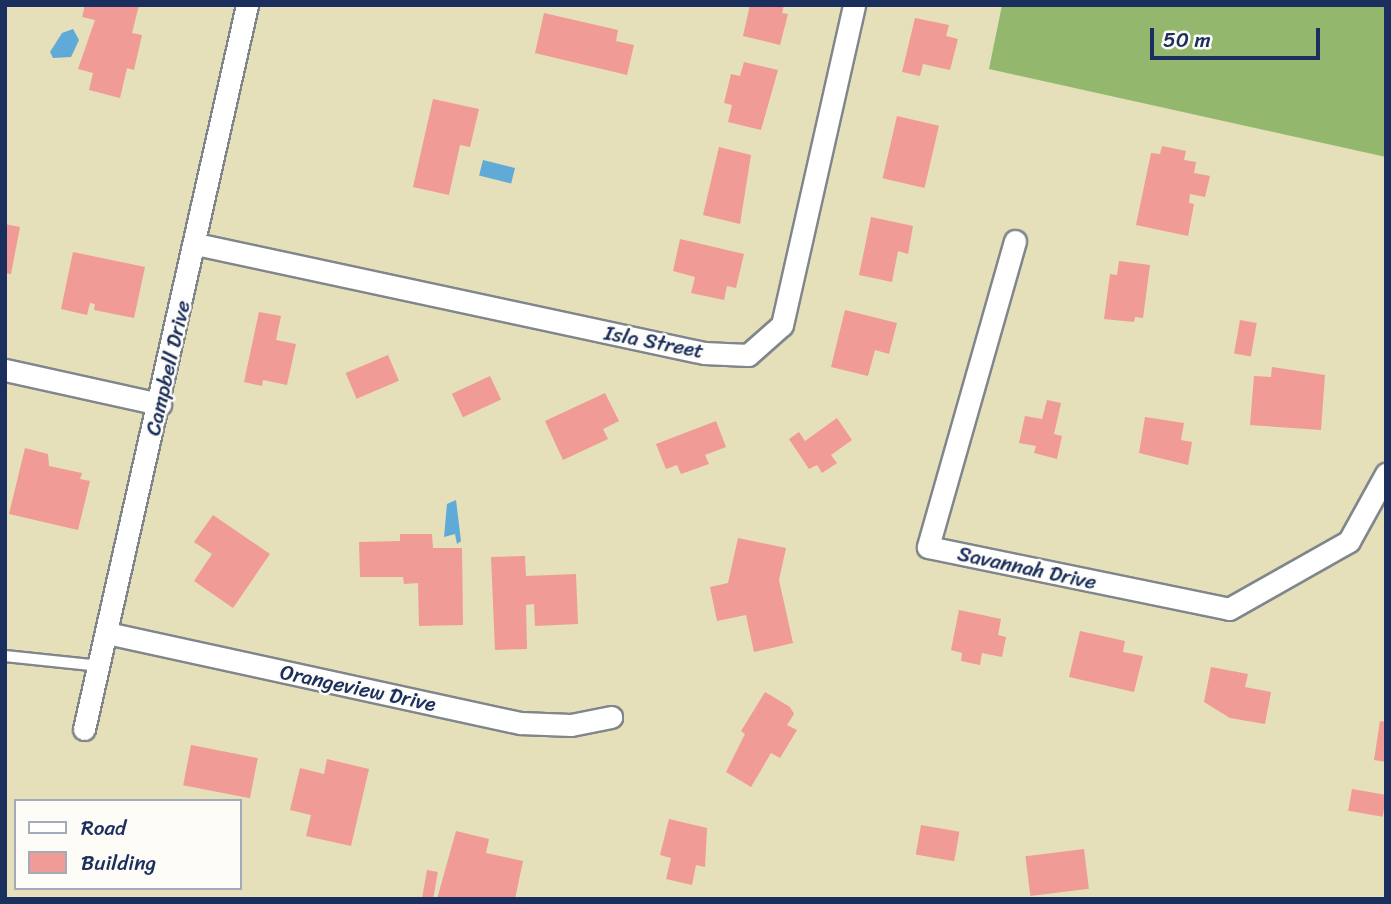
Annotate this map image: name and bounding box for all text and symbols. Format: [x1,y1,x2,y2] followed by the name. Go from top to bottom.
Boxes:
[1153,14,1323,58] scale bar
[1163,21,1211,59] text: 50 m
[140,298,196,438] street label: Campbell Drive
[602,320,706,364] street label: Isla Street
[955,541,1099,595] street label: Savannah Drive
[277,659,439,717] street label: Orangeview Drive
[14,799,242,890] legend
[81,809,126,847] text: Road
[81,844,156,882] text: Building

